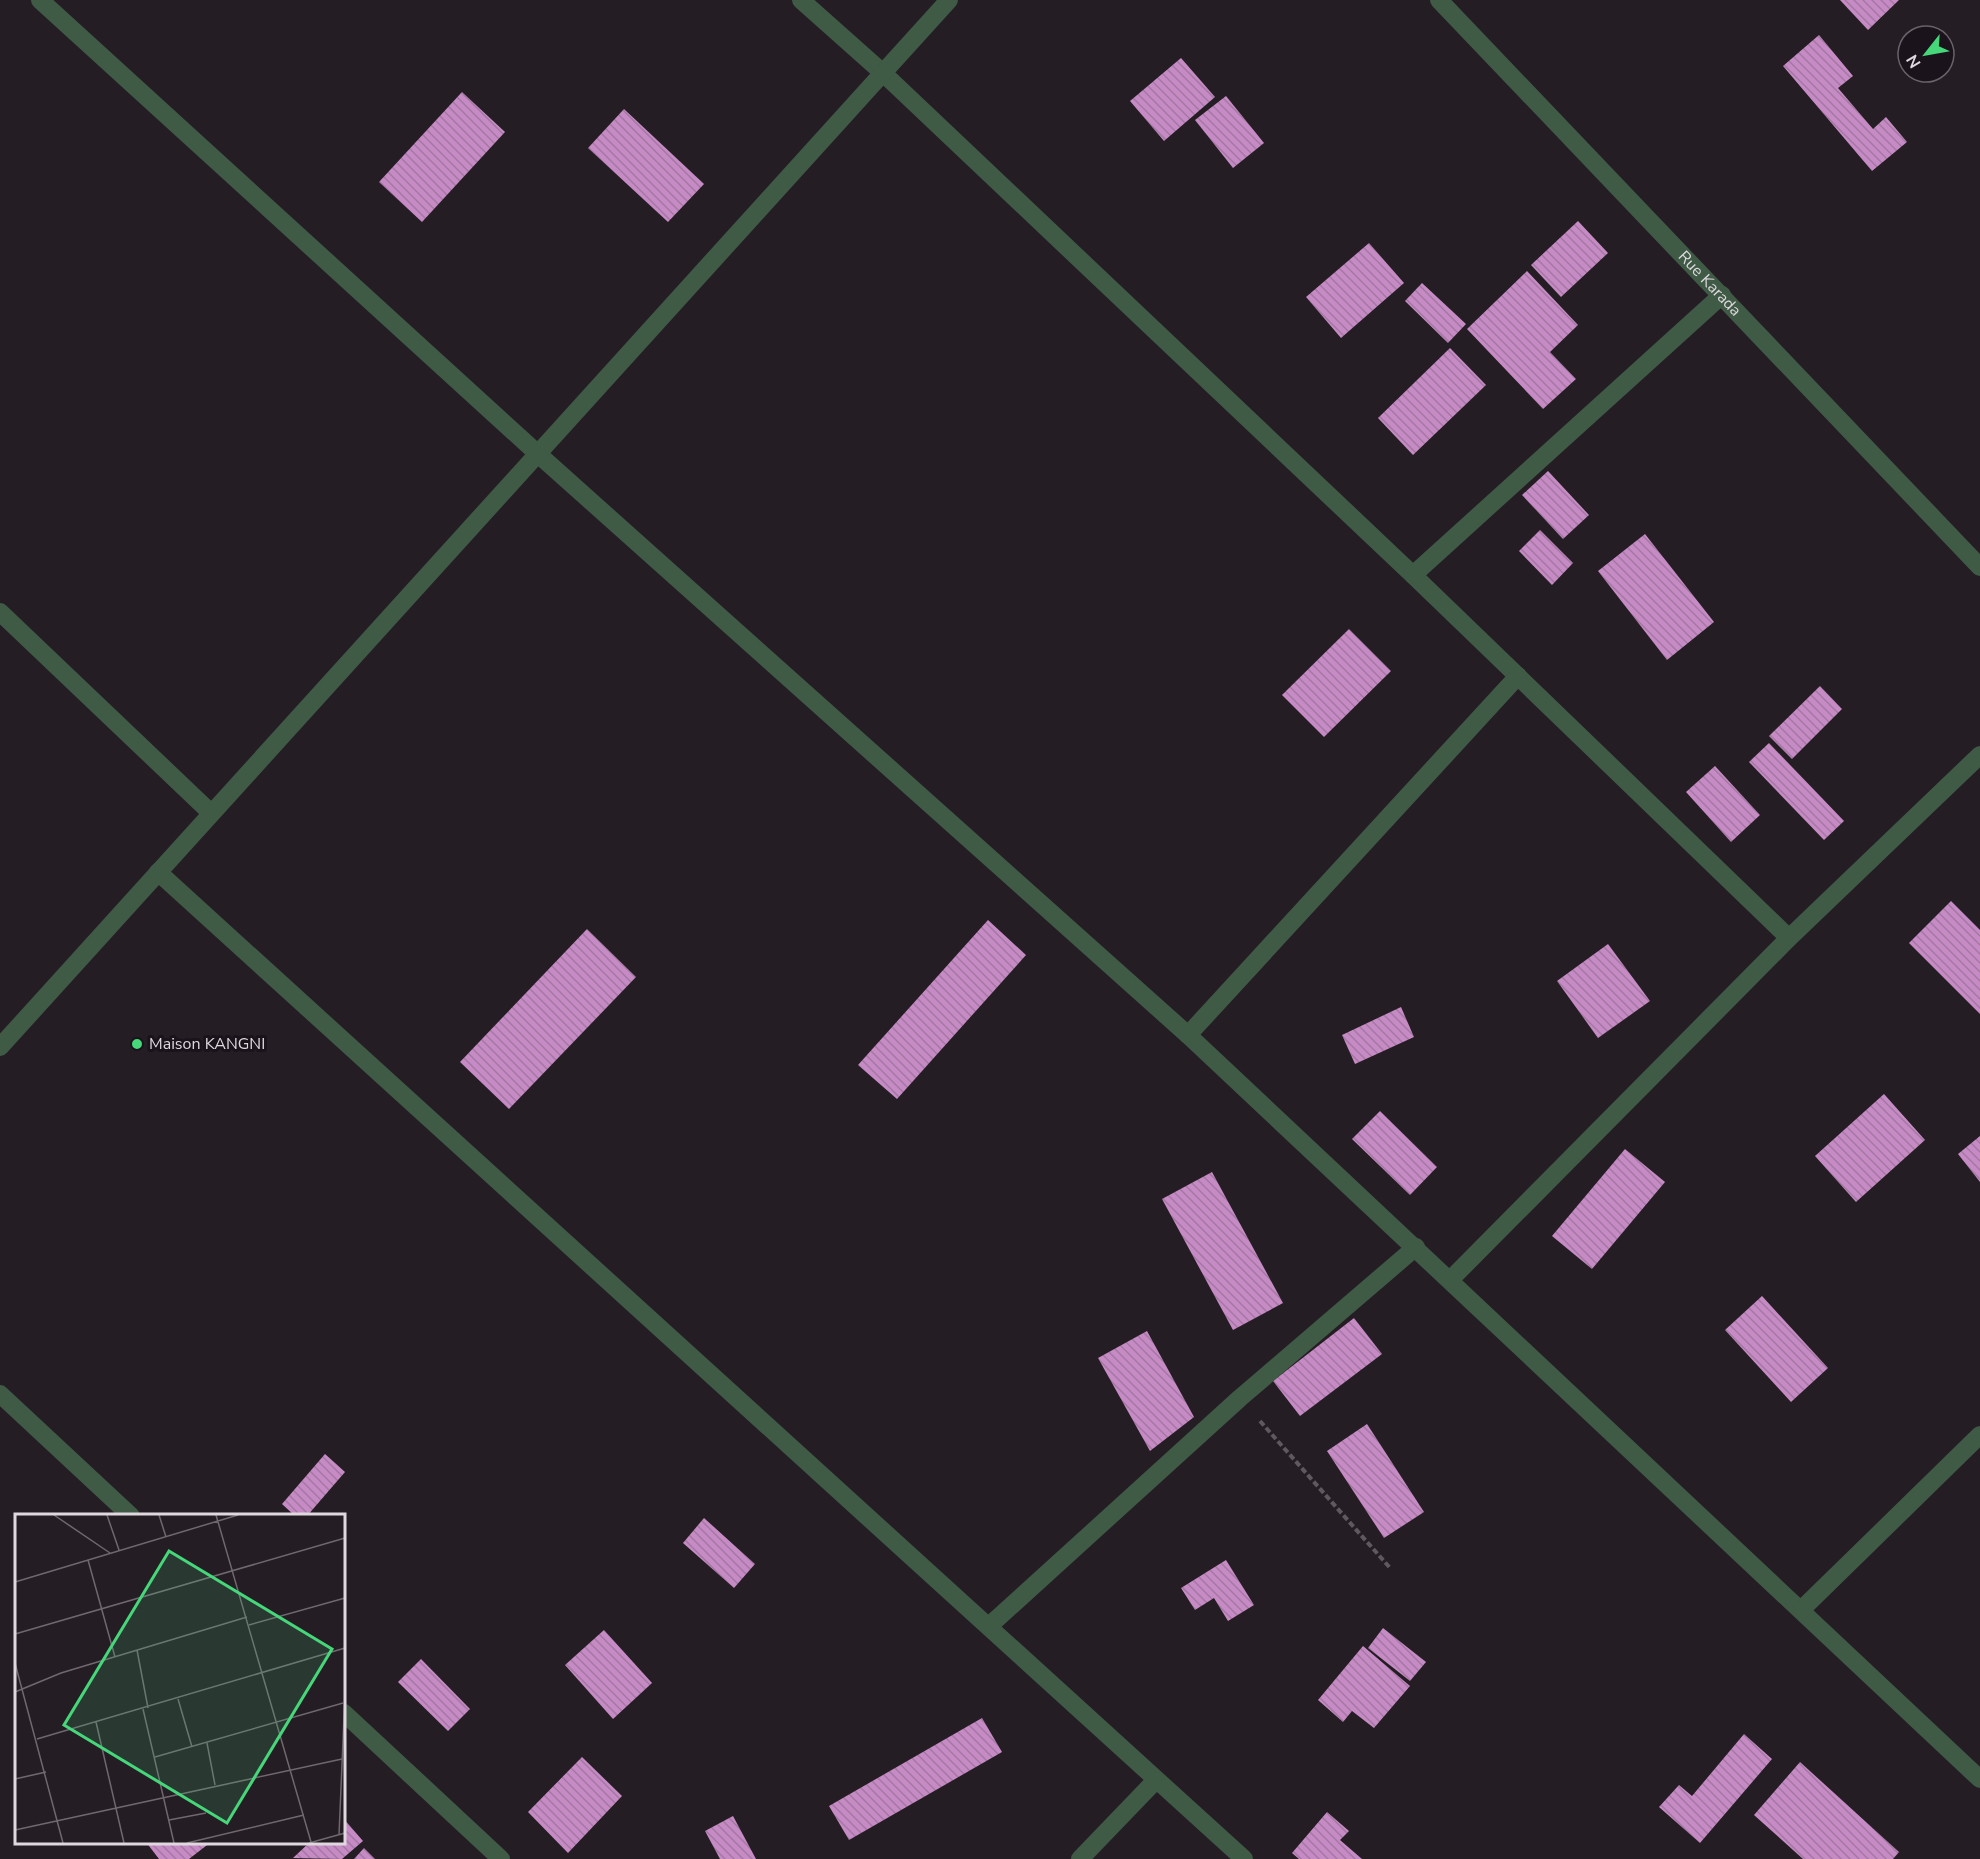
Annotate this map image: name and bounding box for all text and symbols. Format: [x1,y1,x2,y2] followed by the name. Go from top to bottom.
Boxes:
[1896,24,1956,84] north arrow
[1901,50,1927,72] text: N
[1673,246,1746,321] street label: Rue Karada
[149,1033,265,1055] place label: Maison KANGNI
[130,1037,144,1051] marker: Maison KANGNI
[15,1514,345,1844] inset map

